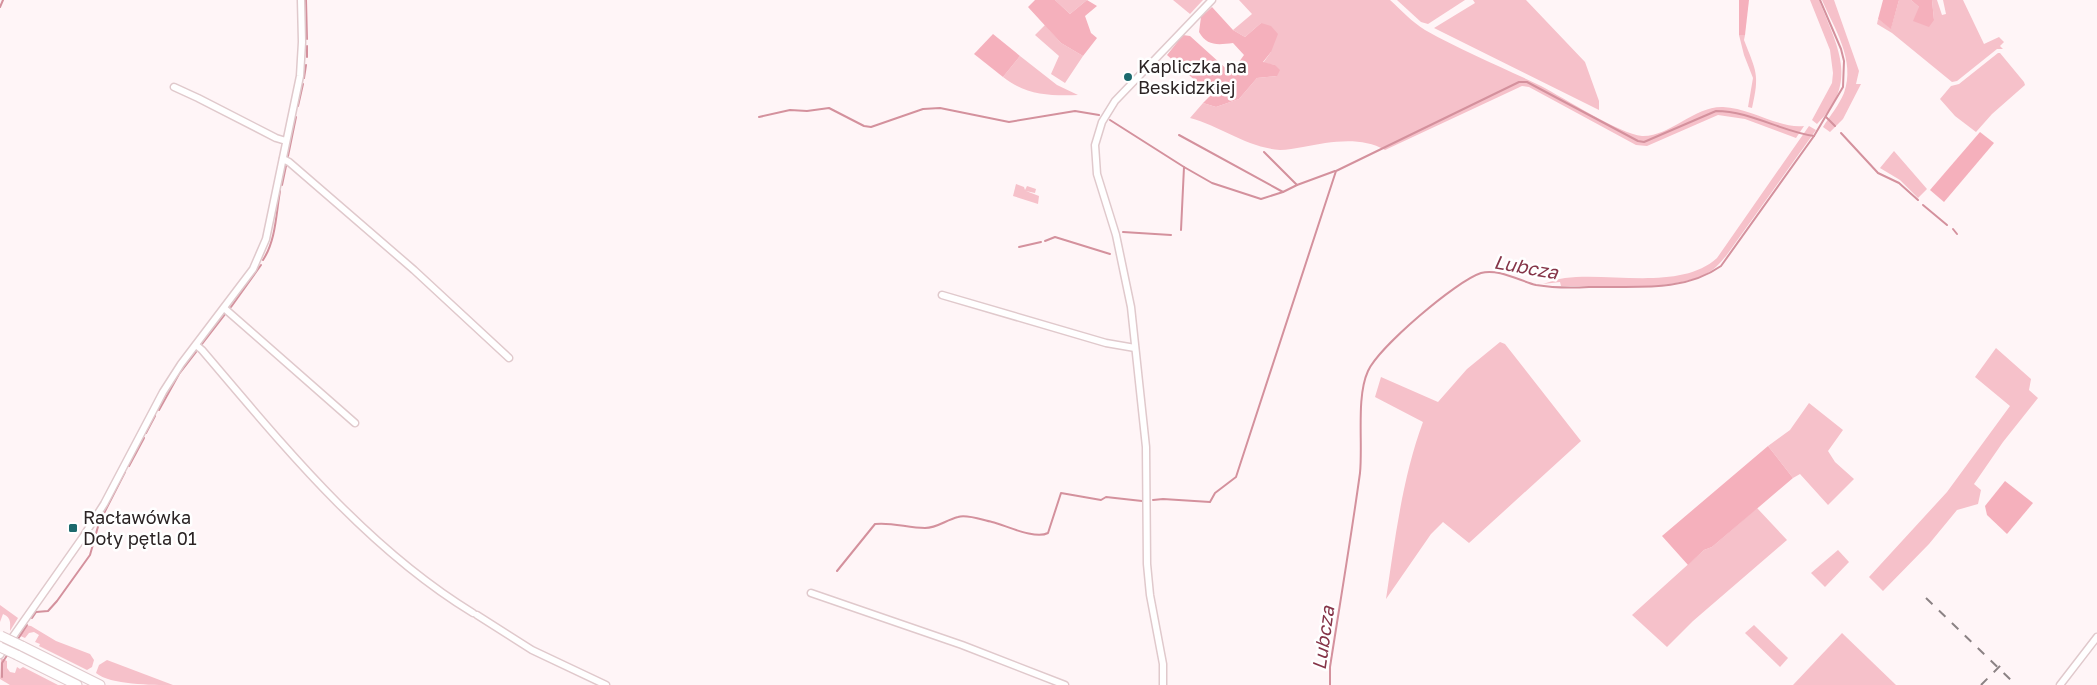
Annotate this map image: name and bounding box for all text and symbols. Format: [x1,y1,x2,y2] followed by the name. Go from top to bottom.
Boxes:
[1138,55,1247,98] place label: Kapliczka na Beskidzkiej
[1122,71,1134,83] marker: Kapliczka na Beskidzkiej
[1492,250,1561,284] water label: Lubcza
[83,506,197,549] place label: Racławówka Doły pętla 01
[67,522,79,534] marker: Racławówka Doły pętla 01
[1307,603,1339,671] water label: Lubcza

